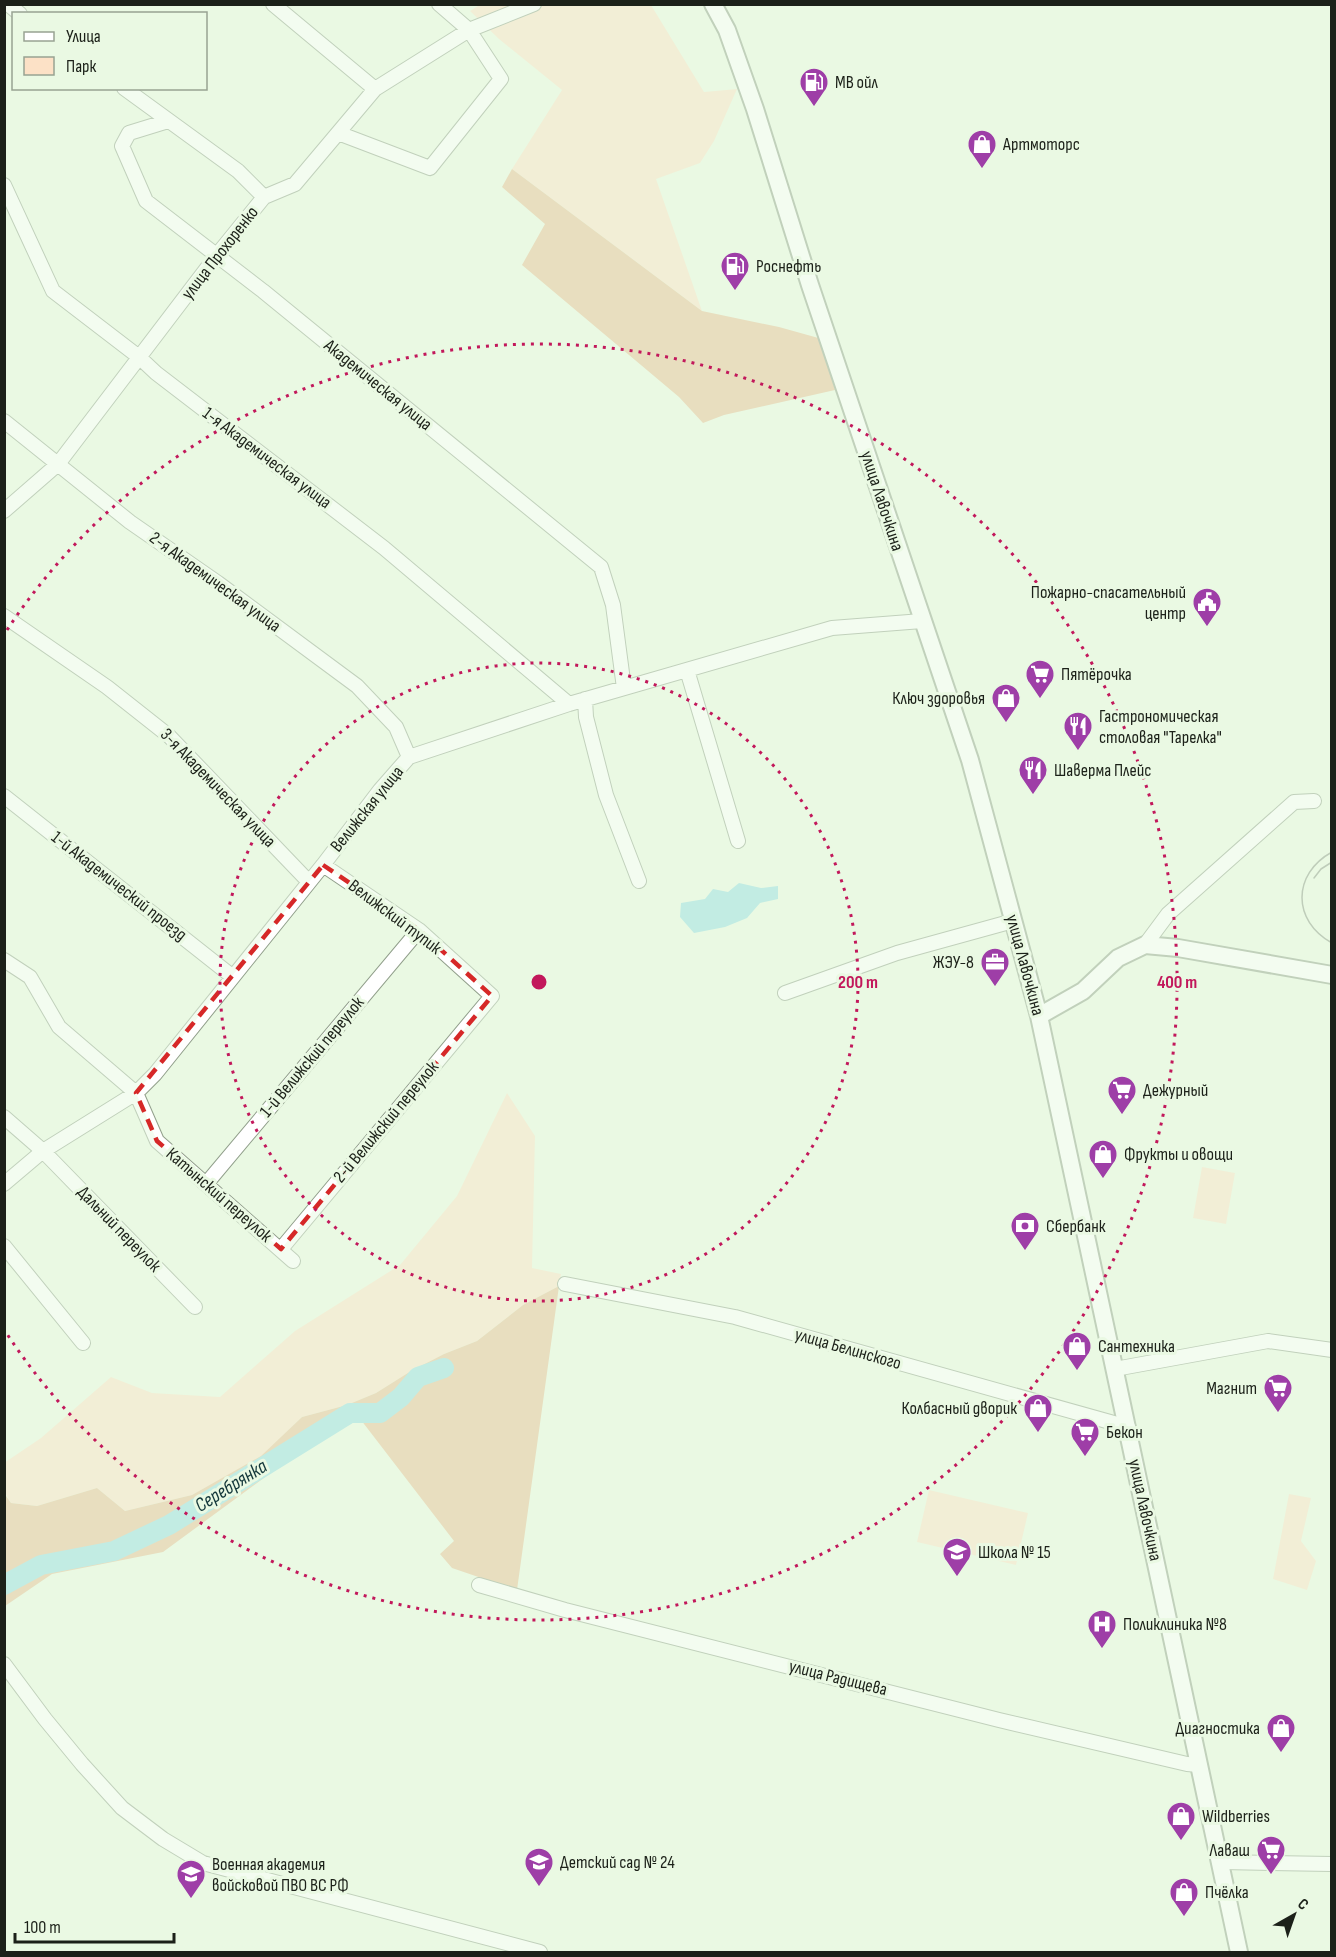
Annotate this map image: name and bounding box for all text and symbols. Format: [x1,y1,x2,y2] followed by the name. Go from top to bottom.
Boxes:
[12,12,207,90] legend
[66,26,101,47] text: Улица
[66,56,97,77] text: Парк
[798,66,830,108] fuel station icon: МВ ойл
[835,72,879,93] place label: МВ ойл
[966,128,998,170] shop icon: Артмоторс
[1002,134,1080,155] place label: Артмоторс
[177,202,263,304] street label: улица Прохоренко
[719,250,751,292] fuel station icon: Роснефть
[756,256,821,277] place label: Роснефть
[319,334,436,435] street label: Академическая улица
[198,403,336,513] street label: 1-я Академическая улица
[856,448,908,554] street label: улица Лавочкина
[145,527,285,637] street label: 2-я Академическая улица
[1031,582,1186,624] place label: Пожарно-спасательный центр
[1191,586,1223,628] public building icon: Пожарно-спасательный центр
[1024,658,1056,700] supermarket icon: Пятёрочка
[1061,664,1132,685] place label: Пятёрочка
[990,682,1022,724] shop icon: Ключ здоровья
[892,688,985,709] place label: Ключ здоровья
[1099,706,1222,748] place label: Гастрономическая столовая "Тарелка"
[1062,710,1094,752] restaurant icon: Гастрономическая столовая "Тарелка"
[156,724,280,852] street label: 3-я Академическая улица
[1017,754,1049,796] restaurant icon: Шаверма Плейс
[1054,760,1151,781] place label: Шаверма Плейс
[326,762,408,856] street label: Велижская улица
[47,827,191,945] street label: 1-й Академический проезд
[344,875,446,959] street label: Велижский тупик
[1001,912,1049,1018] street label: улица Лавочкина
[979,946,1011,988] office icon: ЖЭУ-8
[933,952,974,973] place label: ЖЭУ-8
[529,972,549,992] centre of rings
[838,972,878,993] text: 200 m
[1157,972,1197,993] text: 400 m
[255,992,369,1122] street label: 1-й Велижский переулок
[329,1057,443,1187] street label: 2-й Велижский переулок
[1106,1074,1138,1116] supermarket icon: Дежурный
[1143,1080,1208,1101] place label: Дежурный
[1087,1138,1119,1180] shop icon: Фрукты и овощи
[162,1143,276,1247] street label: Катынский переулок
[1124,1144,1233,1165] place label: Фрукты и овощи
[73,1182,165,1276] street label: Дальний переулок
[1009,1210,1041,1252] bank icon: Сбербанк
[1046,1216,1106,1237] place label: Сбербанк
[792,1324,904,1374] street label: улица Белинского
[1061,1330,1093,1372] shop icon: Сантехника
[1098,1336,1175,1357] place label: Сантехника
[1262,1372,1294,1414] supermarket icon: Магнит
[1206,1378,1257,1399] place label: Магнит
[1022,1392,1054,1434] shop icon: Колбасный дворик
[901,1398,1017,1419] place label: Колбасный дворик
[1069,1416,1101,1458] supermarket icon: Бекон
[1106,1422,1143,1443] place label: Бекон
[191,1455,271,1517] water label: Серебрянка
[1124,1457,1166,1563] street label: улица Лавочкина
[941,1536,973,1578] school or university icon: Школа № 15
[978,1542,1051,1563] place label: Школа № 15
[1086,1608,1118,1650] hospital icon: Поликлиника №8
[1123,1614,1227,1635] place label: Поликлиника №8
[787,1656,889,1700] street label: улица Радищева
[1265,1712,1297,1754] shop icon: Диагностика
[1176,1718,1260,1739] place label: Диагностика
[1165,1800,1197,1842] shop icon: Wildberries
[1202,1806,1270,1827] place label: Wildberries
[1255,1834,1287,1876] supermarket icon: Лаваш
[1208,1840,1250,1861] place label: Лаваш
[523,1846,555,1888] school or university icon: Детский сад № 24
[560,1852,675,1873] place label: Детский сад № 24
[212,1854,349,1896] place label: Военная академия войсковой ПВО ВС РФ
[175,1858,207,1900] school or university icon: Военная академия войсковой ПВО ВС РФ
[1168,1876,1200,1918] shop icon: Пчёлка
[1205,1882,1249,1903] place label: Пчёлка
[1264,1885,1324,1945] north arrow
[1293,1895,1312,1915] text: С
[15,1906,174,1944] scale bar
[24,1917,61,1938] text: 100 m

